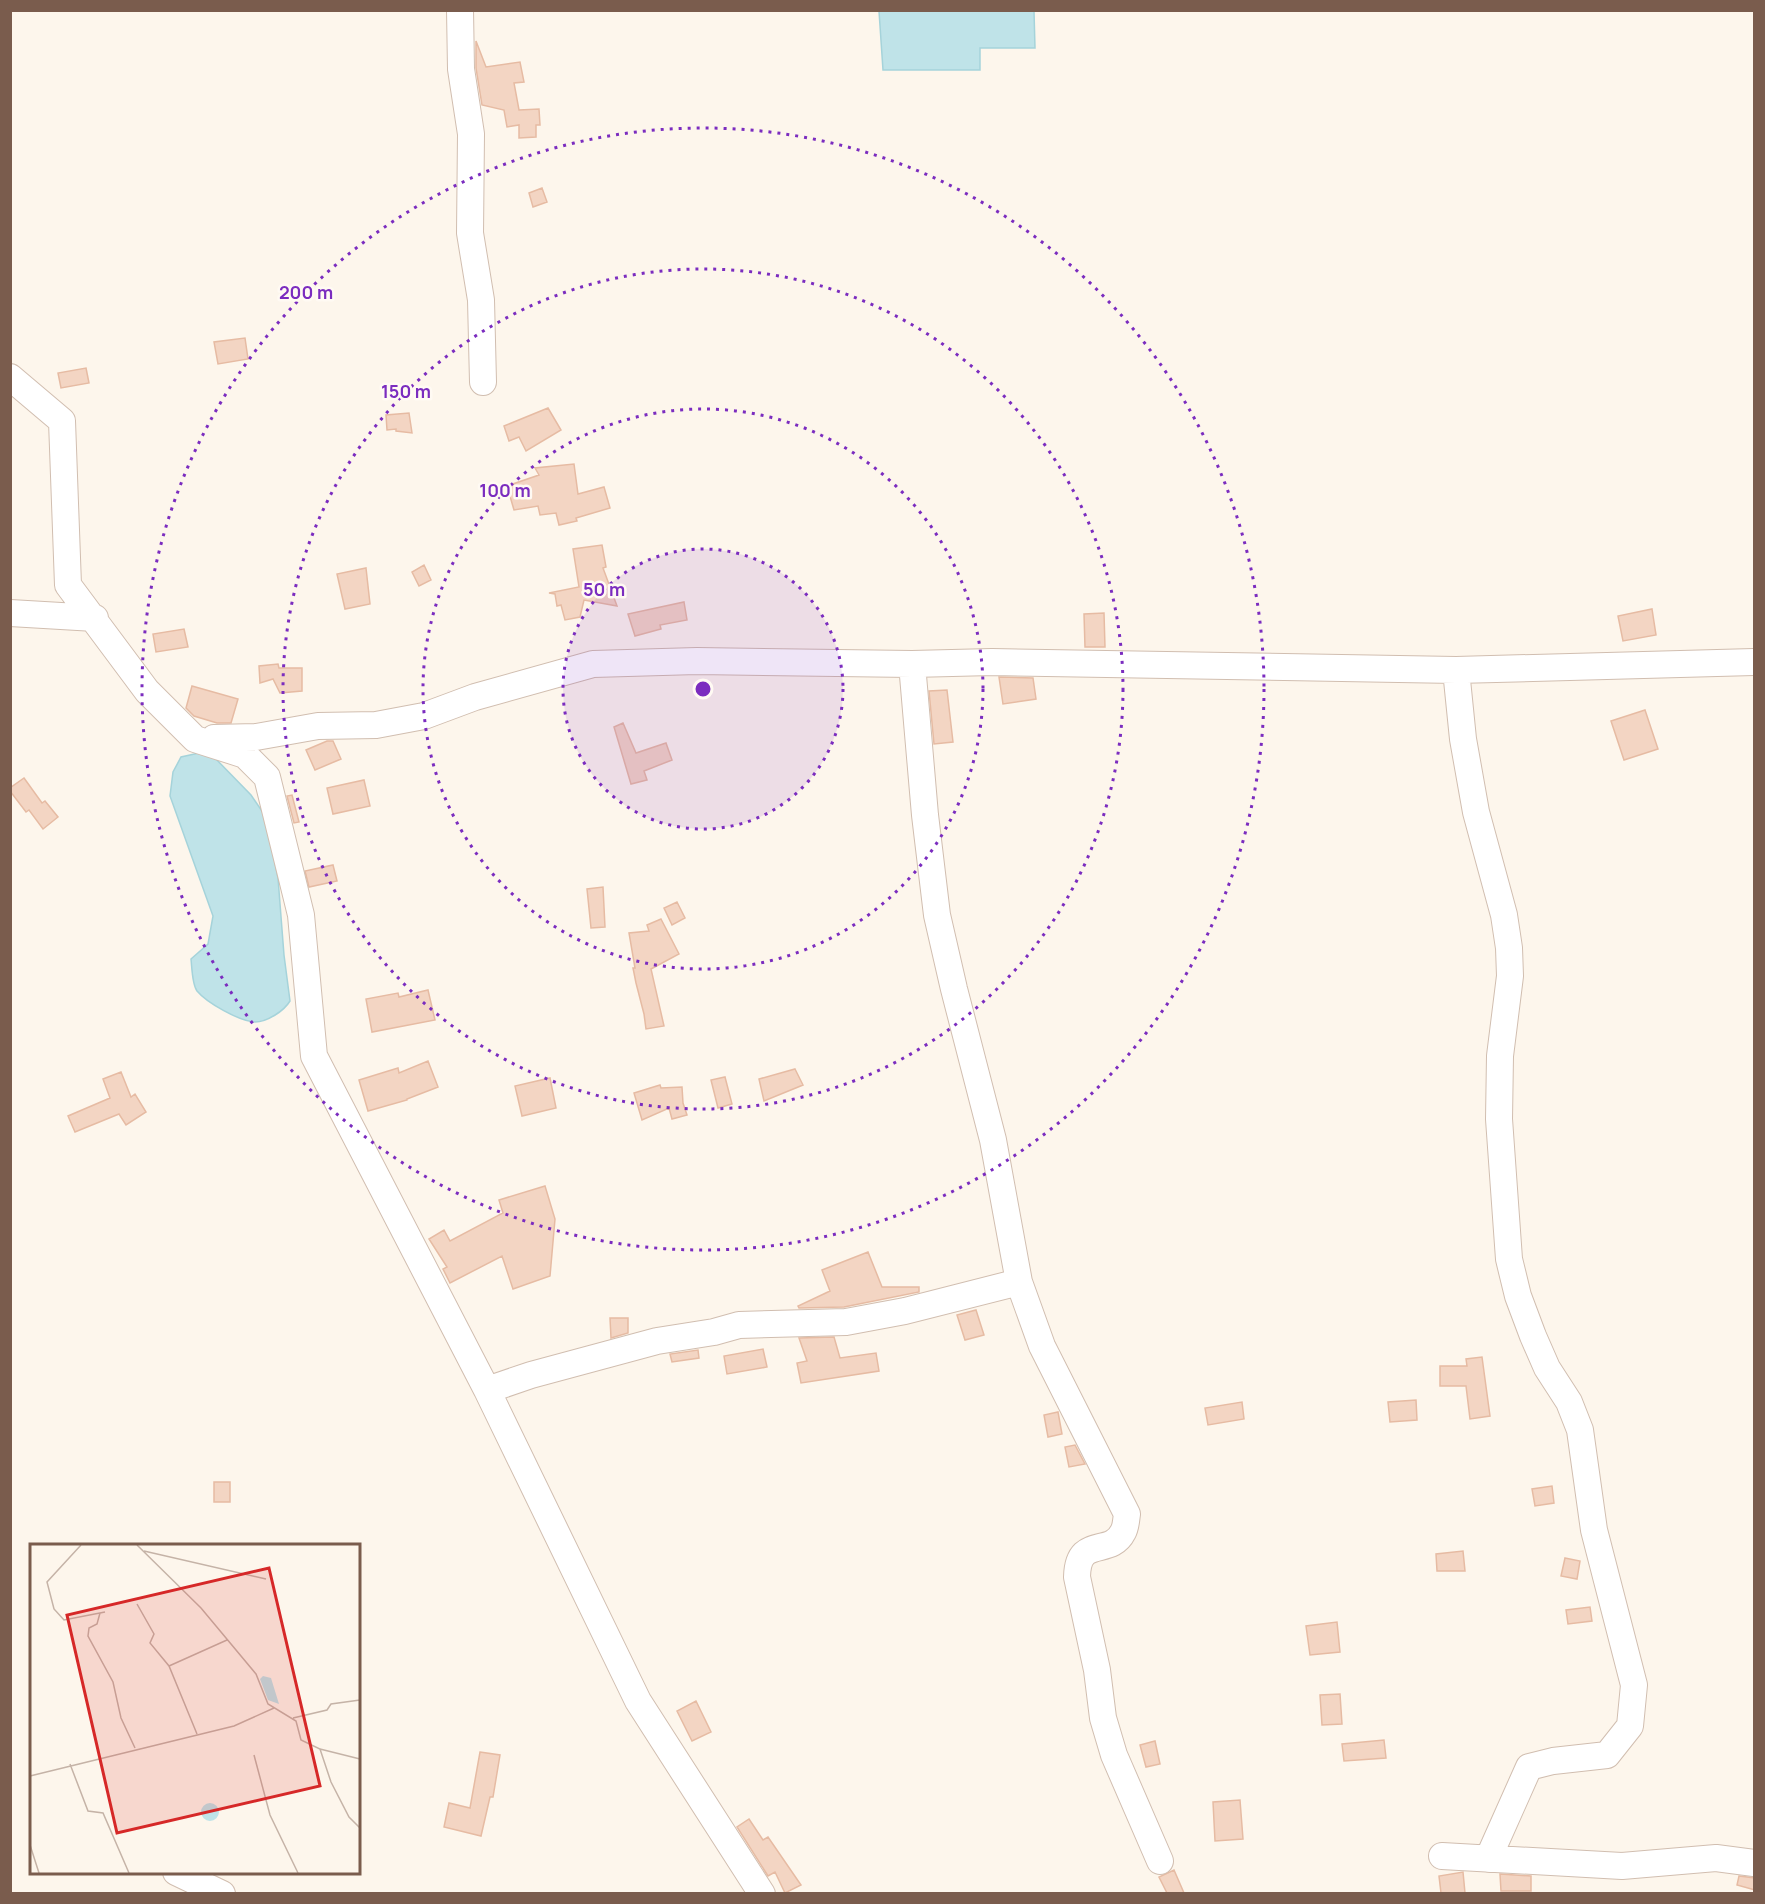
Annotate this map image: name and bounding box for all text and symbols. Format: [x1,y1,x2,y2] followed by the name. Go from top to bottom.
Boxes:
[279,280,333,304] text: 200 m
[381,379,431,403] text: 150 m
[479,478,531,502] text: 100 m
[583,577,625,601] text: 50 m
[693,679,713,699] centre of rings
[30,1544,360,1874] inset map

